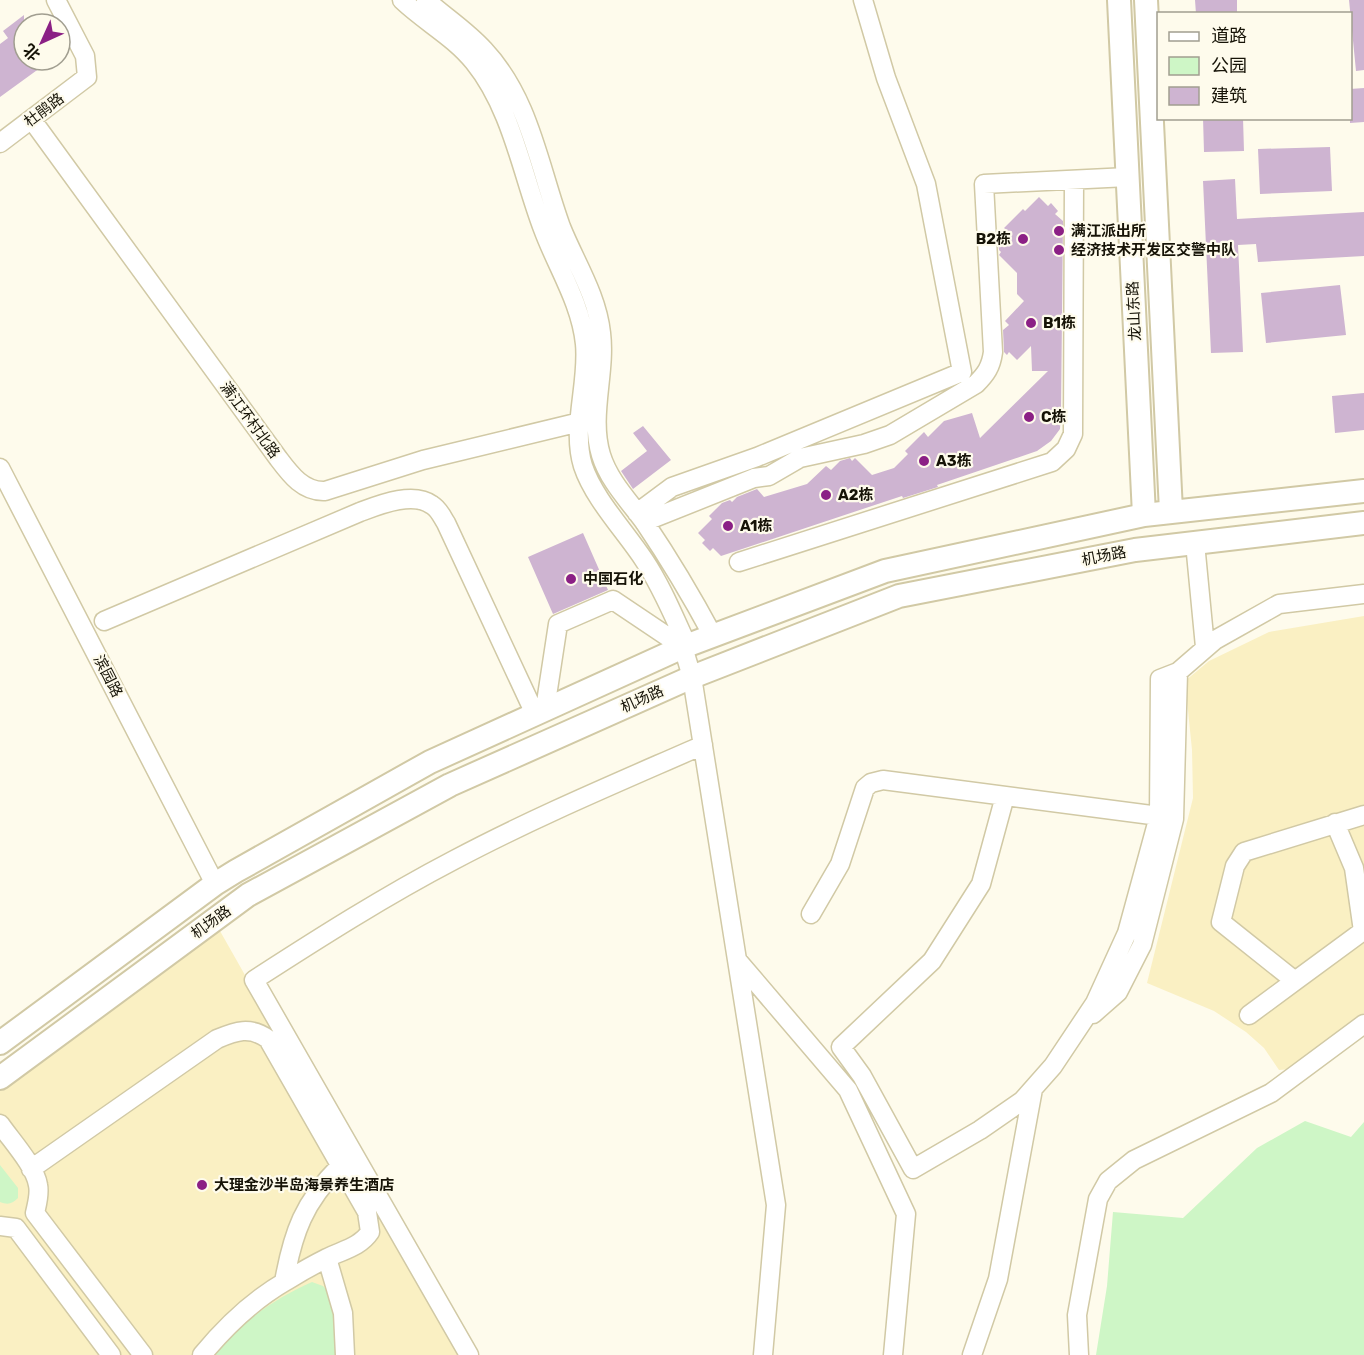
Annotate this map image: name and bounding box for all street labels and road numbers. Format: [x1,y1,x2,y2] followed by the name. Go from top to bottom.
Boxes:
[21,89,67,131] street label: 杜鹃路
[1123,281,1145,341] street label: 龙山东路
[216,378,284,462] street label: 满江环村北路
[1080,543,1128,569] street label: 机场路
[90,652,126,700] street label: 滨园路
[618,682,666,716] street label: 机场路
[188,901,234,943] street label: 机场路

